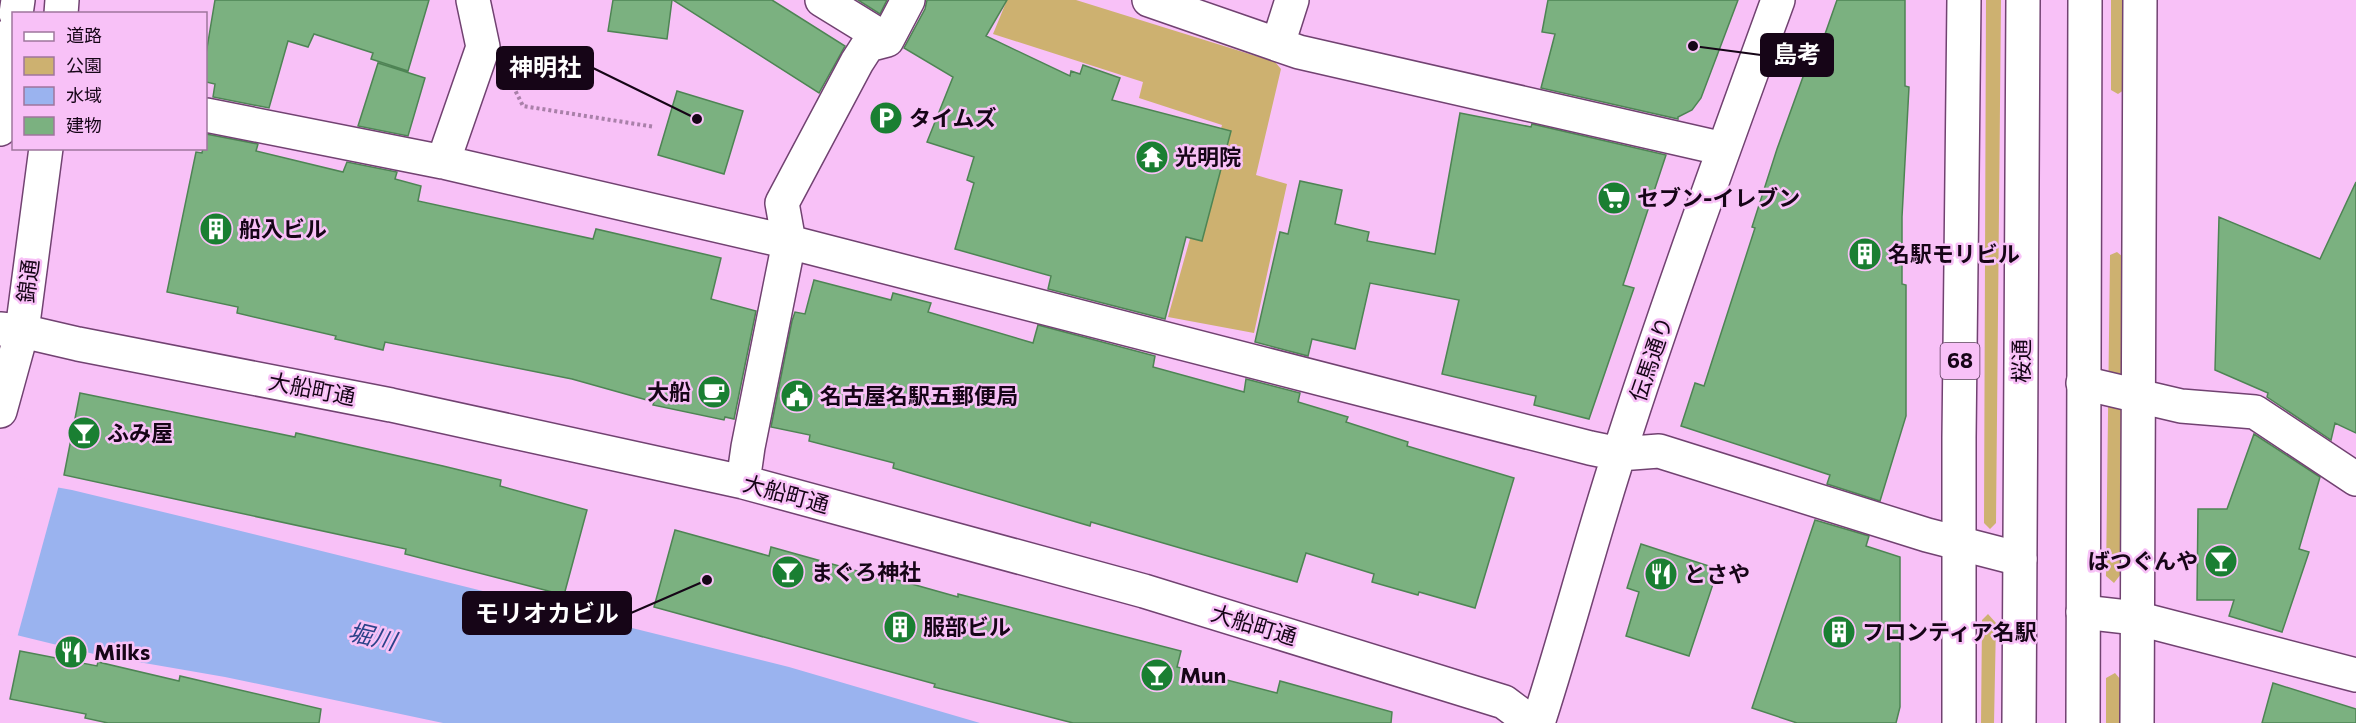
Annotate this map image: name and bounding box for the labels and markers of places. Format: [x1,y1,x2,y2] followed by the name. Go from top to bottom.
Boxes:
[1761,34,1833,76] callout: 島考
[497,47,593,89] callout: 神明社
[868,100,904,136] parking icon: タイムズ
[909,104,997,131] place label: タイムズ
[1134,139,1170,175] temple icon: 光明院
[1175,143,1241,170] place label: 光明院
[1596,180,1632,216] supermarket icon: セブン-イレブン
[1637,184,1800,211] place label: セブン-イレブン
[198,211,234,247] building icon: 船入ビル
[239,215,327,242] place label: 船入ビル
[1847,236,1883,272] building icon: 名駅モリビル
[1888,240,2020,267] place label: 名駅モリビル
[696,374,732,410] cafe icon: 大船
[647,378,691,405] place label: 大船
[779,378,815,414] public building icon: 名古屋名駅五郵便局
[820,382,1018,409] place label: 名古屋名駅五郵便局
[66,415,102,451] bar icon: ふみ屋
[107,419,173,446] place label: ふみ屋
[2203,543,2239,579] bar icon: ばつぐんや
[2088,547,2198,574] place label: ばつぐんや
[770,554,806,590] bar icon: まぐろ神社
[1643,556,1679,592] restaurant icon: とさや
[811,558,921,585] place label: まぐろ神社
[1684,560,1750,587] place label: とさや
[463,592,631,634] callout: モリオカビル
[882,609,918,645] building icon: 服部ビル
[923,613,1011,640] place label: 服部ビル
[1821,614,1857,650] building icon: フロンティア名駅
[1862,618,2037,645] place label: フロンティア名駅
[53,634,89,670] restaurant icon: Milks
[94,638,150,665] place label: Milks
[1139,657,1175,693] bar icon: Mun
[1180,661,1226,688] place label: Mun

